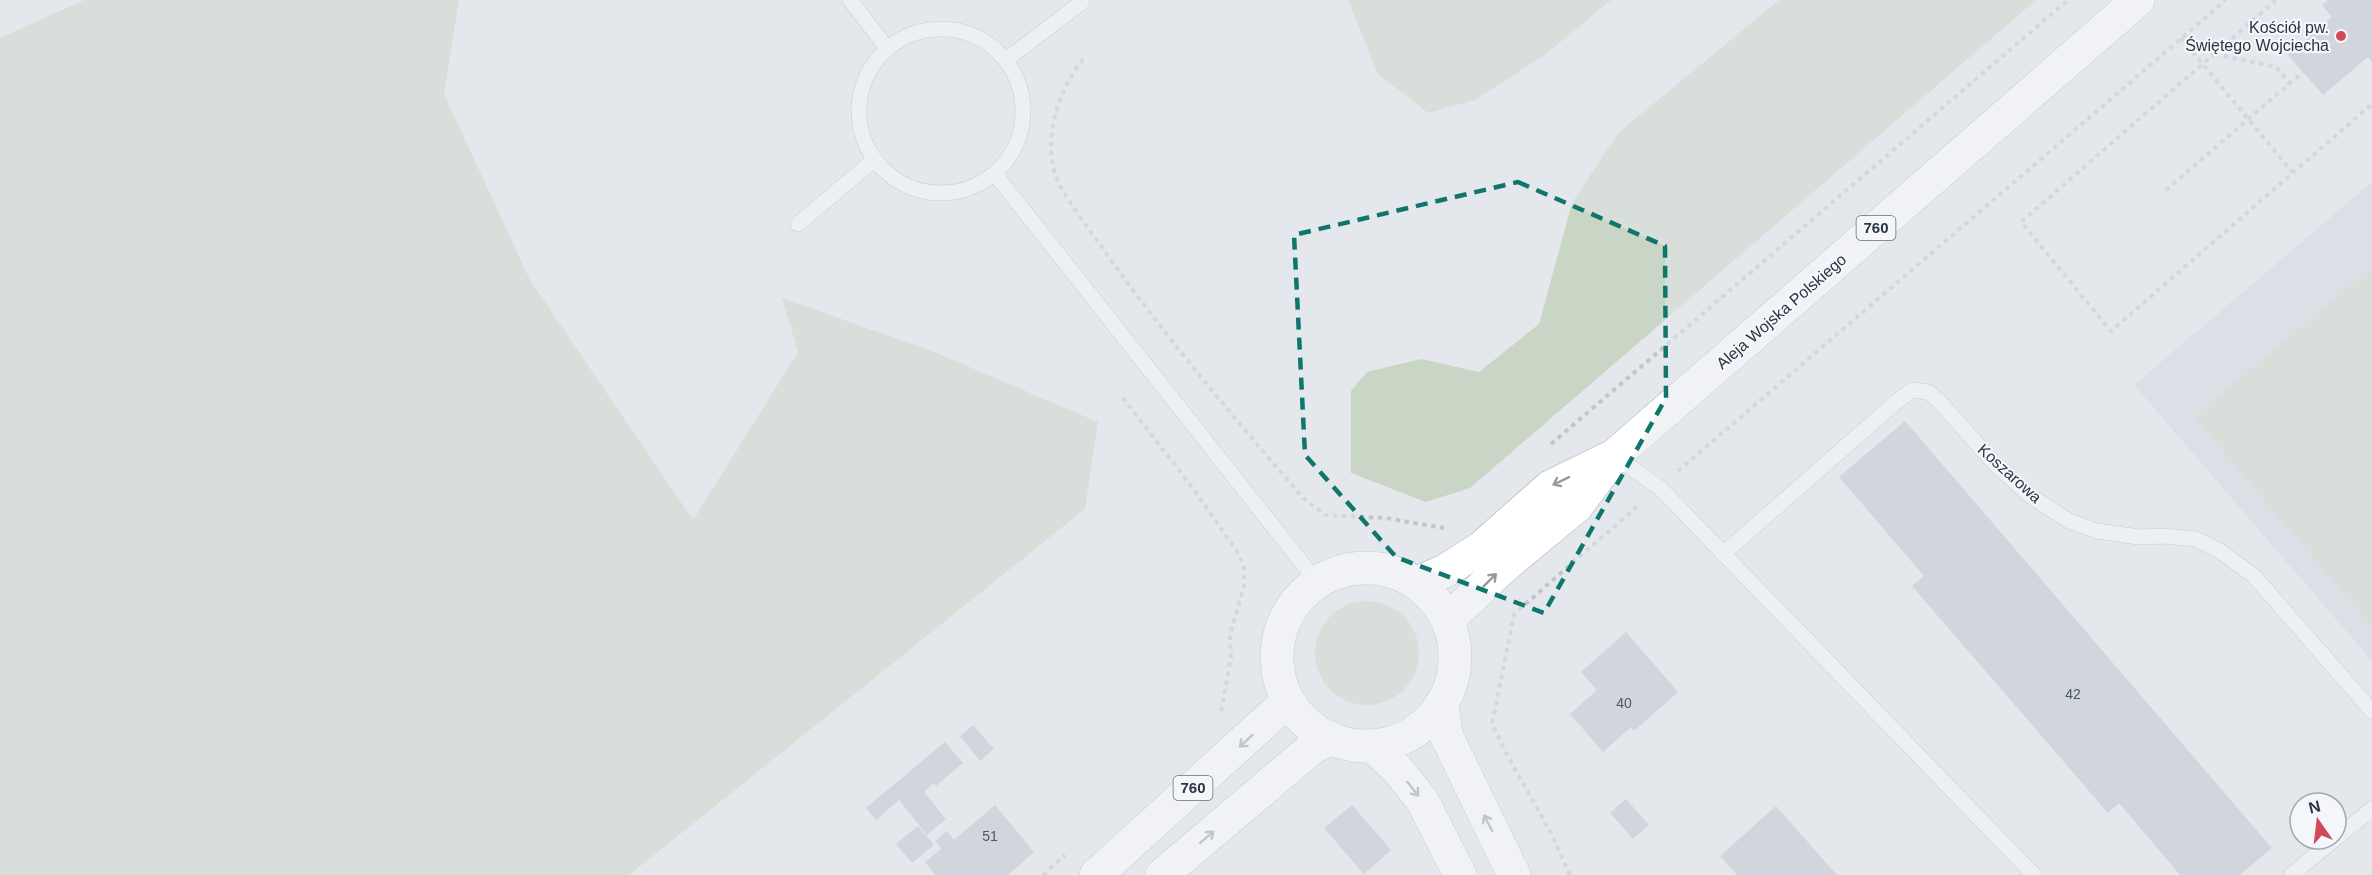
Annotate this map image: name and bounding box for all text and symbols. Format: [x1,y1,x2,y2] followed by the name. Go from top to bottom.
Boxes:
[2185,19,2329,54] place label: Kościół pw. Świętego Wojciecha
[2334,29,2348,43] marker: Kościół pw. Świętego Wojciecha
[1856,216,1896,240] road number: 760
[1713,250,1850,372] street label: Aleja Wojska Polskiego
[1975,441,2045,506] street label: Koszarowa
[1553,476,1571,488] one-way arrow
[1483,573,1498,587] one-way arrow
[2065,686,2081,702] house number: 42
[1616,695,1632,711] house number: 40
[1238,734,1253,748] one-way arrow
[1174,776,1212,800] road number: 760
[1406,780,1419,796] one-way arrow
[2288,791,2348,851] north arrow
[2307,797,2322,817] text: N
[1482,814,1494,832] one-way arrow
[982,828,998,844] house number: 51
[1199,830,1214,844] one-way arrow

